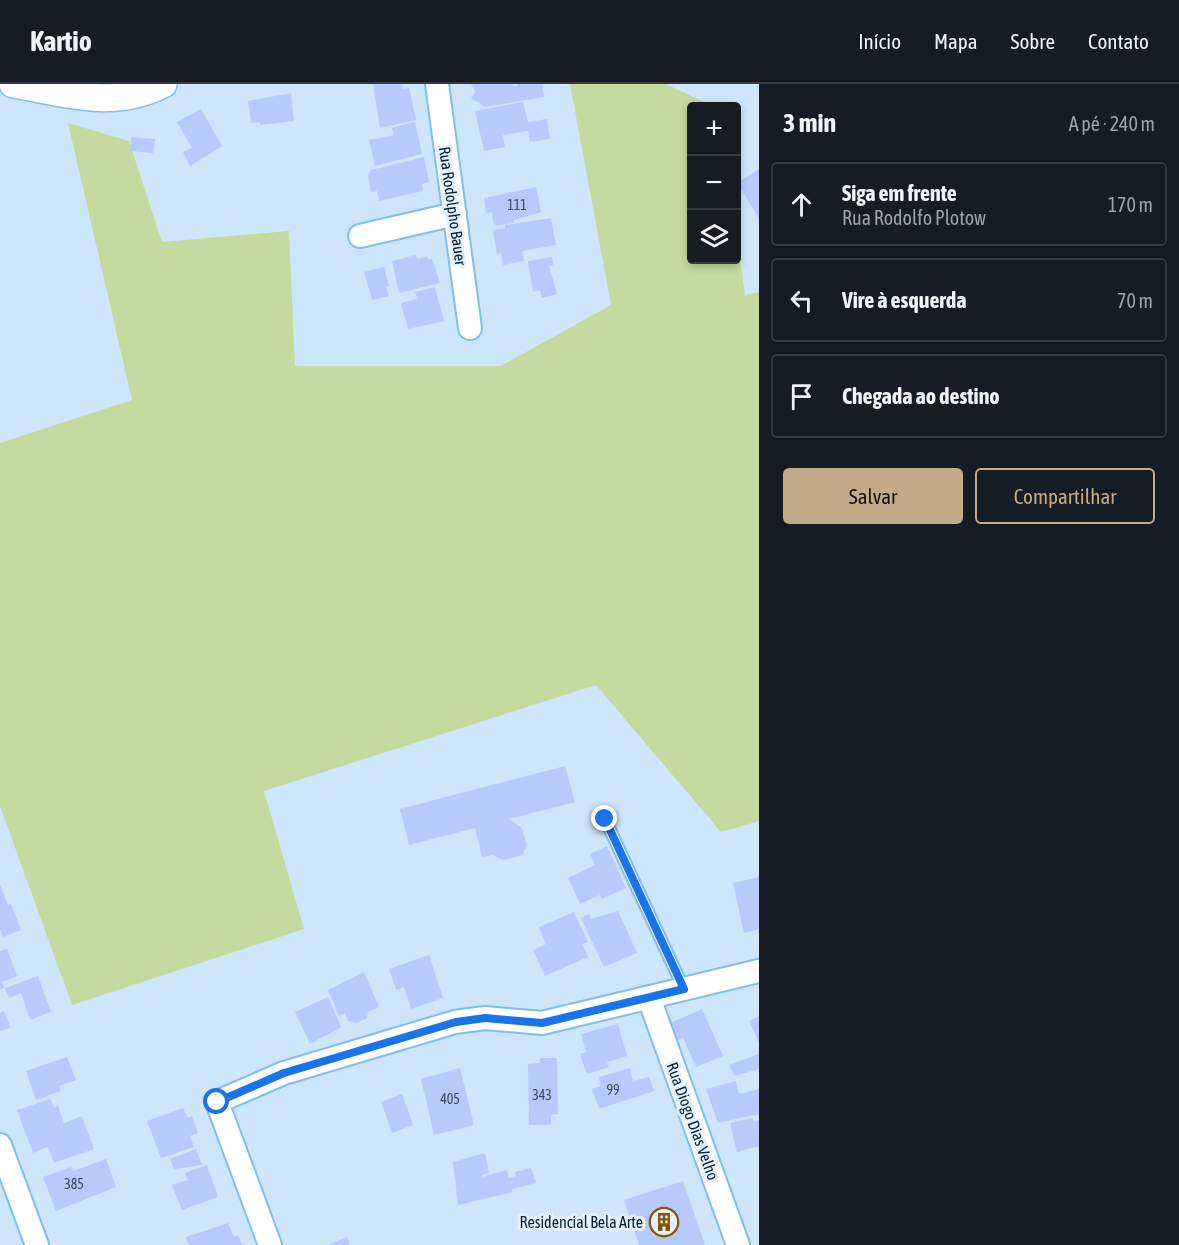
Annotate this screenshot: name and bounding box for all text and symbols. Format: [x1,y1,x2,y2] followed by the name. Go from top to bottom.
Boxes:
[30,25,92,57] text: Kartio
[858,29,901,53] text: Início
[934,29,978,53] text: Mapa
[1011,29,1055,53] text: Sobre
[1088,29,1149,53] text: Contato
[687,102,741,264] map controls
[687,102,741,156] button: +
[783,108,836,138] text: 3 min
[1069,112,1155,135] text: A pé · 240 m
[435,145,470,267] street label: Rua Rodolpho Bauer
[687,156,741,210] button: −
[842,180,957,206] text: Siga em frente
[785,188,818,221] icon: ahead
[1108,193,1153,216] text: 170 m
[507,197,527,213] house number: 111
[842,206,986,229] text: Rua Rodolfo Plotow
[687,210,741,264] button: layers
[785,284,818,317] icon: left
[842,287,967,313] text: Vire à esquerda
[1117,289,1153,312] text: 70 m
[785,380,818,413] icon: arrive
[842,383,1000,409] text: Chegada ao destino
[783,468,963,524] button: Salvar
[975,468,1155,524] button: Compartilhar
[591,805,617,831] route end
[662,1060,723,1183] street label: Rua Diogo Dias Velho
[606,1082,620,1098] house number: 99
[532,1087,552,1103] house number: 343
[203,1088,229,1114] route start
[440,1091,460,1107] house number: 405
[64,1176,84,1192] house number: 385
[648,1206,680,1238] building icon: Residencial Bela Arte
[519,1213,643,1231] place label: Residencial Bela Arte

